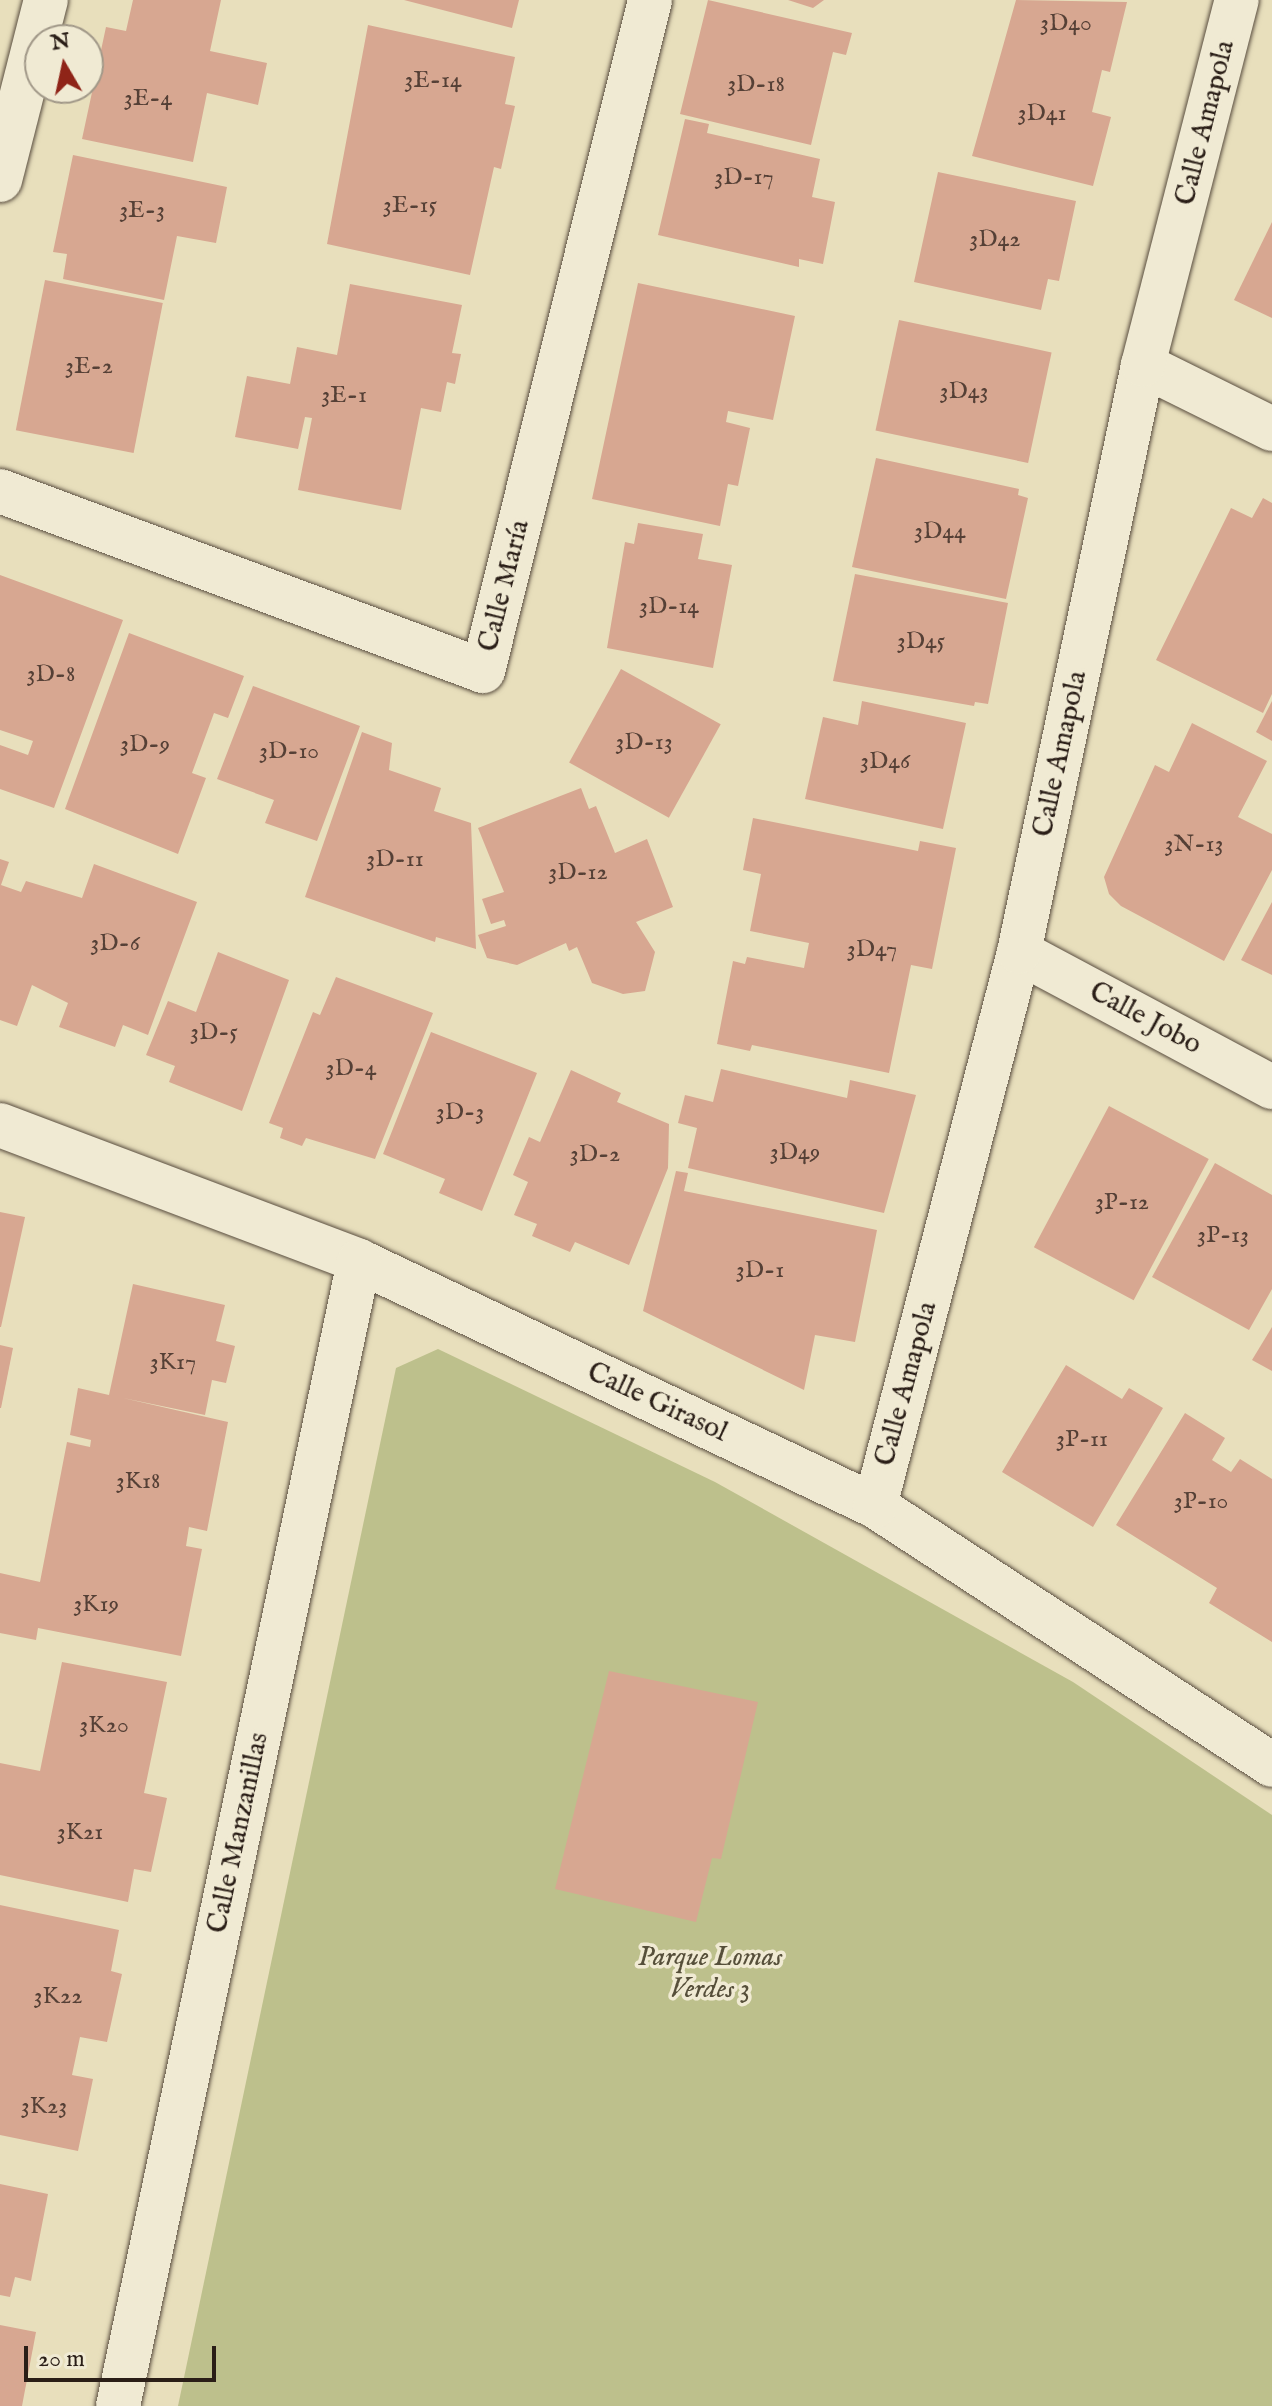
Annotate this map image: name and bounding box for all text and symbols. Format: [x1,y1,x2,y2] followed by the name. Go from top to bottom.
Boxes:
[1040,10,1092,38] house number: 3D40
[24,24,104,104] north arrow
[49,27,72,58] text: N
[1169,37,1243,209] street label: Calle Amapola
[404,67,462,95] house number: 3E-14
[727,71,785,99] house number: 3D-18
[124,85,172,113] house number: 3E-4
[1018,100,1066,128] house number: 3D41
[714,164,774,192] house number: 3D-17
[383,192,437,220] house number: 3E-15
[119,197,165,225] house number: 3E-3
[969,226,1021,254] house number: 3D42
[65,353,113,381] house number: 3E-2
[940,378,988,406] house number: 3D43
[321,382,367,410] house number: 3E-1
[472,517,538,655] street label: Calle María
[914,518,966,546] house number: 3D44
[639,593,699,621] house number: 3D-14
[897,628,945,656] house number: 3D45
[27,661,75,689] house number: 3D-8
[1027,668,1095,840] street label: Calle Amapola
[615,729,673,757] house number: 3D-13
[120,731,170,759] house number: 3D-9
[259,738,319,766] house number: 3D-10
[860,748,910,776] house number: 3D46
[1165,831,1223,859] house number: 3N-13
[366,846,424,874] house number: 3D-11
[548,859,608,887] house number: 3D-12
[90,930,140,958] house number: 3D-6
[847,936,897,964] house number: 3D47
[1083,976,1207,1062] street label: Calle Jobo
[190,1019,238,1047] house number: 3D-5
[325,1055,377,1083] house number: 3D-4
[436,1099,484,1127] house number: 3D-3
[770,1139,820,1167] house number: 3D49
[570,1141,620,1169] house number: 3D-2
[1095,1189,1149,1217] house number: 3P-12
[1197,1222,1249,1250] house number: 3P-13
[736,1257,784,1285] house number: 3D-1
[869,1298,945,1470] street label: Calle Amapola
[150,1349,196,1377] house number: 3K17
[582,1356,732,1450] street label: Calle Girasol
[1056,1426,1108,1454] house number: 3P-11
[116,1468,160,1496] house number: 3K18
[1174,1488,1228,1516] house number: 3P-10
[73,1591,119,1619] house number: 3K19
[79,1712,129,1740] house number: 3K20
[201,1730,277,1936] street label: Calle Manzanillas
[57,1819,103,1847] house number: 3K21
[638,1941,782,2007] park label: Parque Lomas Verdes 3
[34,1983,82,2011] house number: 3K22
[21,2093,67,2121] house number: 3K23
[28,2330,220,2380] scale bar
[38,2344,85,2375] text: 20 m

